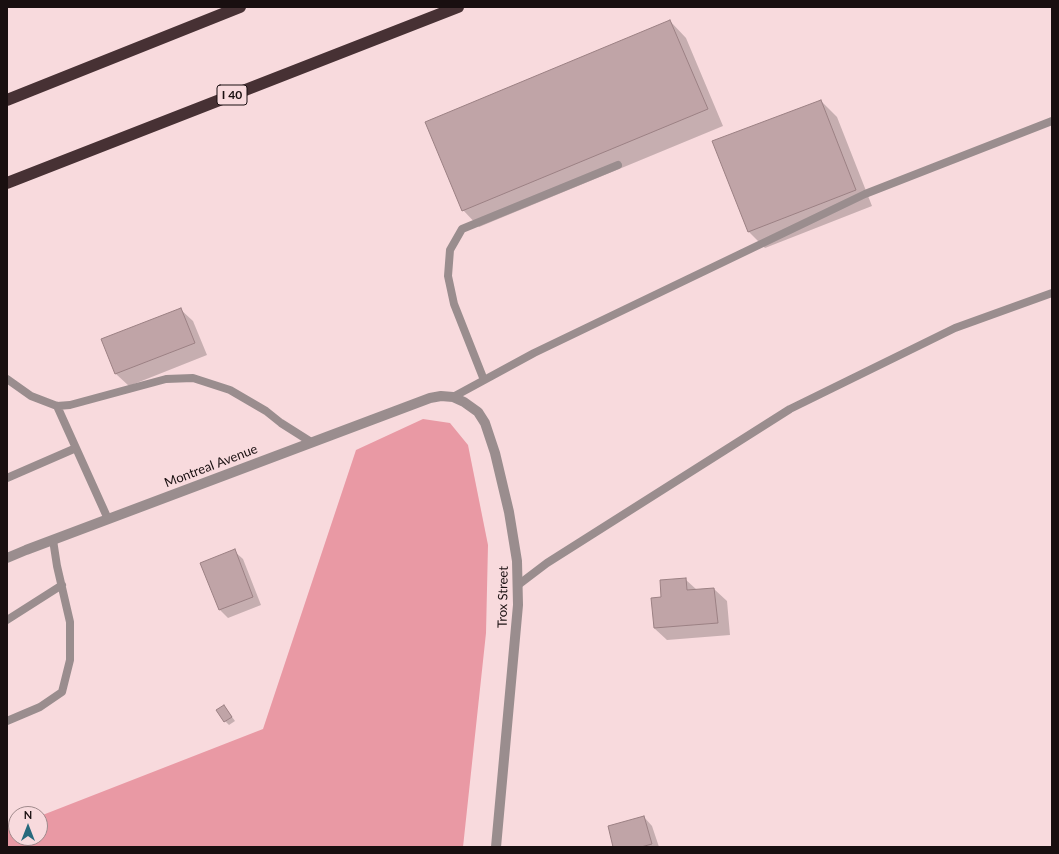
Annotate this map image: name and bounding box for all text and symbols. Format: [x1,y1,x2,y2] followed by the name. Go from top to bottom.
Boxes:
[217,85,247,105] road number: I 40
[162,441,260,491] street label: Montreal Avenue
[495,566,511,628] street label: Trox Street
[8,806,48,846] north arrow
[24,808,32,821] text: N

